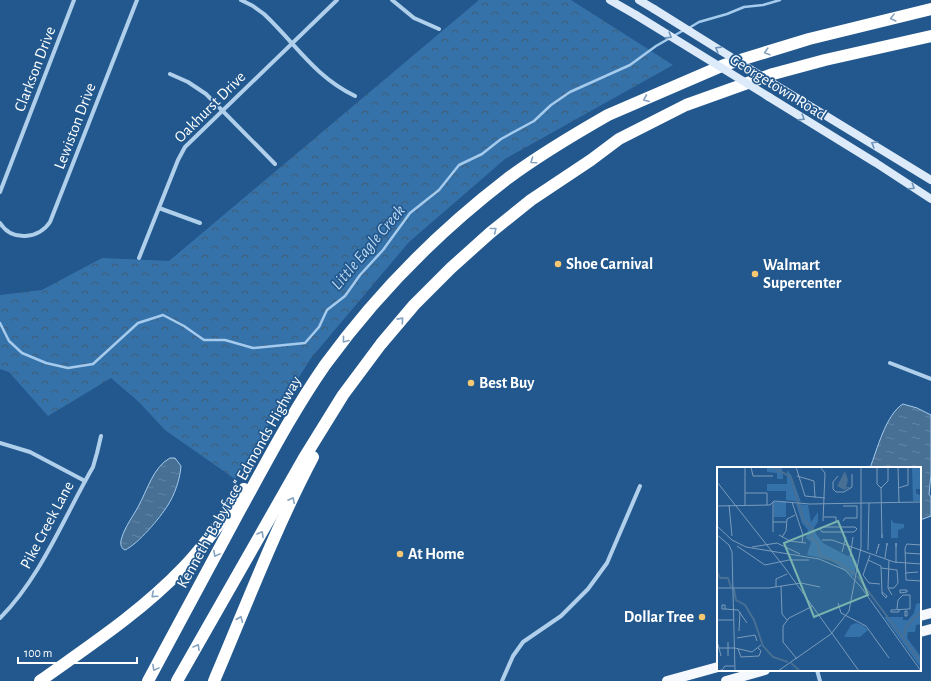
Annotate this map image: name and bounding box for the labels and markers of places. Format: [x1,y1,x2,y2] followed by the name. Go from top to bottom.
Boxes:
[566,256,653,272] place label: Shoe Carnival
[763,257,842,291] place label: Walmart Supercenter
[553,259,563,269] marker: Shoe Carnival
[750,269,760,279] marker: Walmart Supercenter
[479,375,535,392] place label: Best Buy
[466,378,476,388] marker: Best Buy
[408,546,465,562] place label: At Home
[395,549,405,559] marker: At Home
[624,609,694,625] place label: Dollar Tree
[697,612,707,622] marker: Dollar Tree

